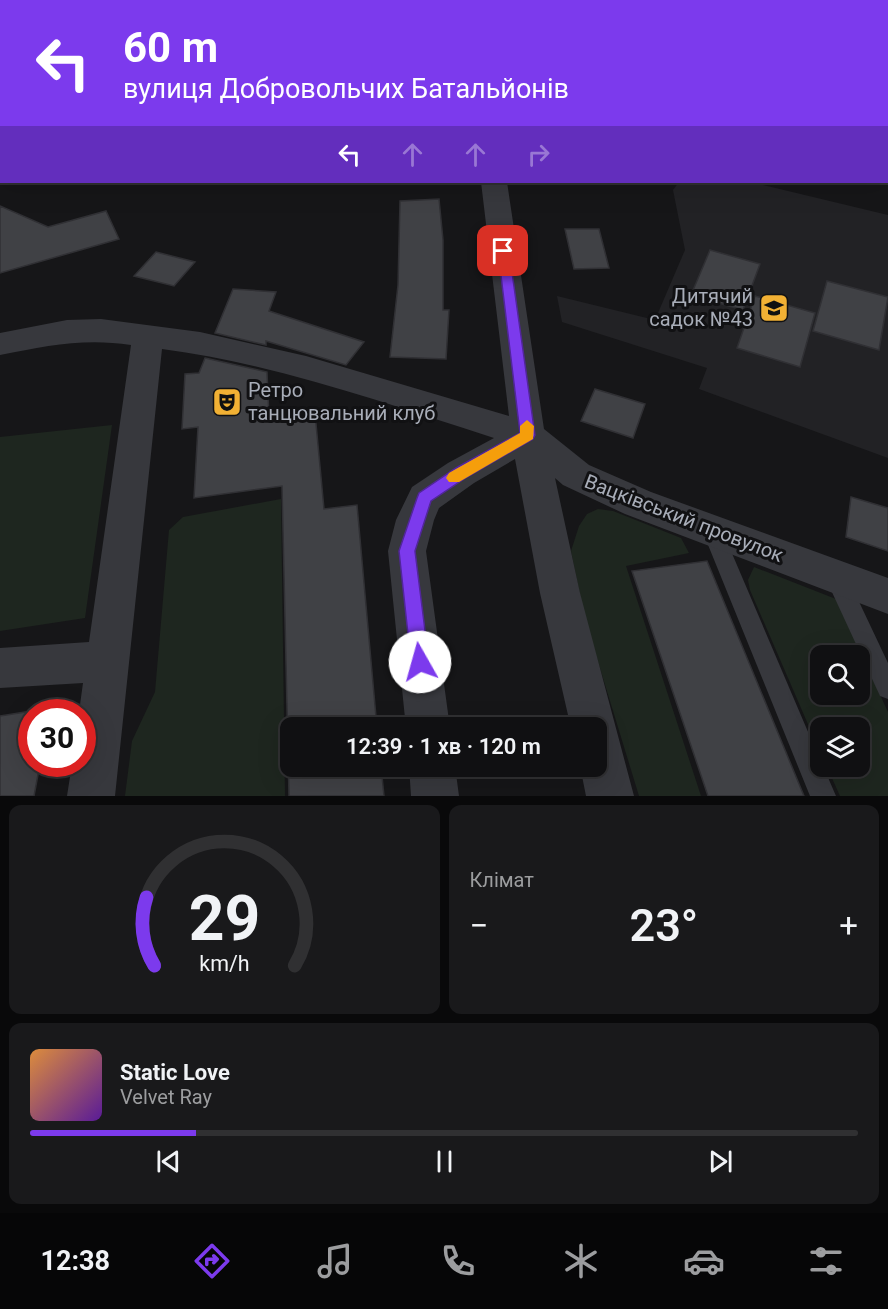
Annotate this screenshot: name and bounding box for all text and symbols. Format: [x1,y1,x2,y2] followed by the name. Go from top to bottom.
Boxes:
[123,23,218,72] text: 60 m
[24,24,102,102] icon: left
[123,73,569,105] text: вулиця Добровольчих Батальйонів
[333,138,366,171] icon: left
[396,138,429,171] icon: ahead
[459,138,492,171] icon: ahead
[522,138,555,171] icon: right
[477,225,528,276] pin
[486,234,519,267] icon: arrive
[649,284,753,331] place label: Дитячий садок №43
[758,292,790,324] school or university icon: Дитячий садок №43
[248,378,435,425] place label: Ретро танцювальний клуб
[211,386,243,418] theatre icon: Ретро танцювальний клуб
[581,469,787,567] street label: Вацківський провулок
[388,630,452,694] position arrow
[810,645,870,777] map controls
[810,645,870,705] button: search
[18,699,96,777] speed limit sign: 30
[810,717,870,777] button: layers
[346,734,541,759] text: 12:39 · 1 хв · 120 m
[470,868,534,892] text: Клімат
[188,882,260,955] text: 29
[629,899,698,952] text: 23°
[470,906,488,945] text: −
[839,906,858,945] text: +
[199,952,249,977] text: km/h
[120,1060,230,1085] text: Static Love
[120,1085,212,1109] text: Velvet Ray
[152,1145,185,1178] icon: previous
[428,1145,461,1178] icon: pause
[704,1145,737,1178] icon: next
[191,1240,233,1282] icon: directions
[314,1240,356,1282] icon: music
[437,1240,479,1282] icon: phone
[560,1240,602,1282] icon: climate
[683,1240,725,1282] icon: car
[805,1240,847,1282] icon: filters
[40,1245,110,1277] text: 12:38

